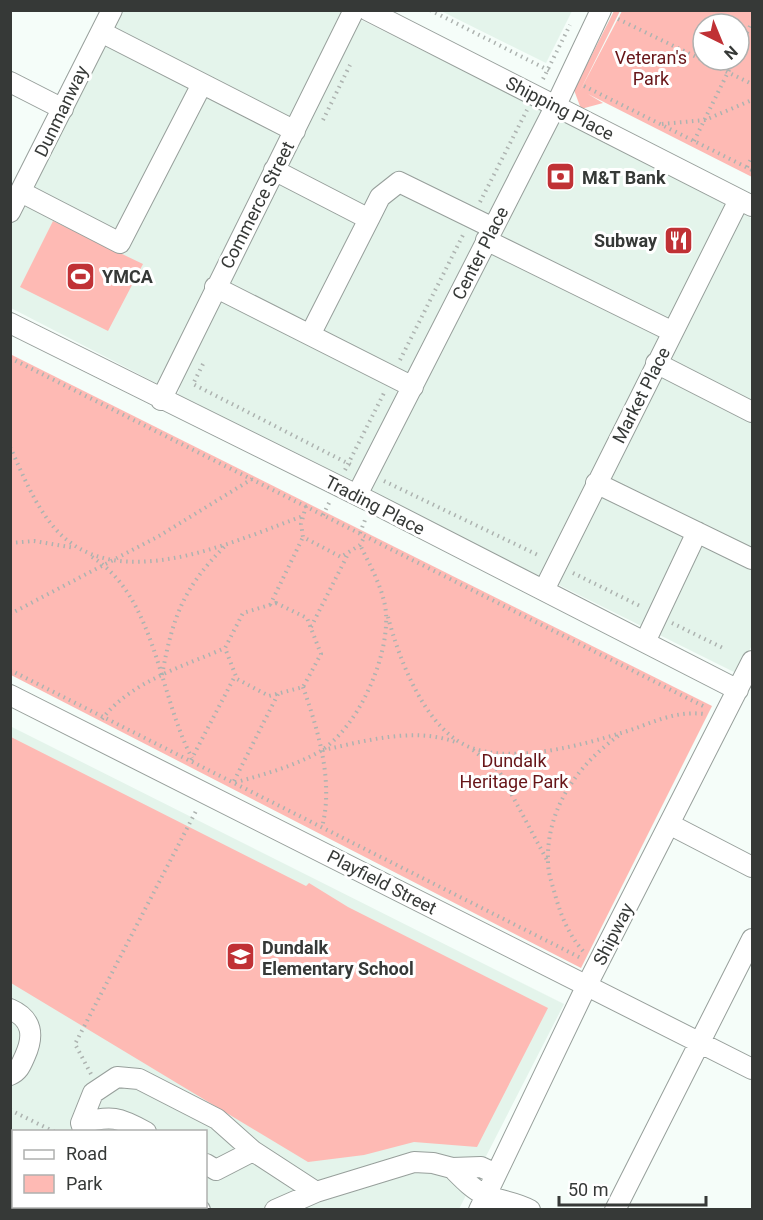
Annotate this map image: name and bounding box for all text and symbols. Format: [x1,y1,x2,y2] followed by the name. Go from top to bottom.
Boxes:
[691,12,751,72] north arrow
[720,42,741,63] text: N
[615,47,687,89] park label: Veteran's Park
[30,62,92,160] street label: Dunmanway
[502,72,618,144] street label: Shipping Place
[216,138,298,272] street label: Commerce Street
[545,161,577,193] bank icon: M&T Bank
[582,167,666,188] place label: M&T Bank
[448,203,512,303] street label: Center Place
[662,224,694,256] restaurant icon: Subway
[594,230,658,251] place label: Subway
[65,260,97,292] sports icon: YMCA
[102,266,154,287] place label: YMCA
[608,343,674,447] street label: Market Place
[322,471,428,539] street label: Trading Place
[460,750,569,792] park label: Dundalk Heritage Park
[324,845,440,919] street label: Playfield Street
[588,899,638,969] street label: Shipway
[262,937,414,979] place label: Dundalk Elementary School
[225,941,257,973] school or university icon: Dundalk Elementary School
[12,1130,207,1208] legend
[66,1143,107,1164] text: Road
[559,1169,706,1207] scale bar
[66,1173,103,1194] text: Park
[568,1179,608,1200] text: 50 m

